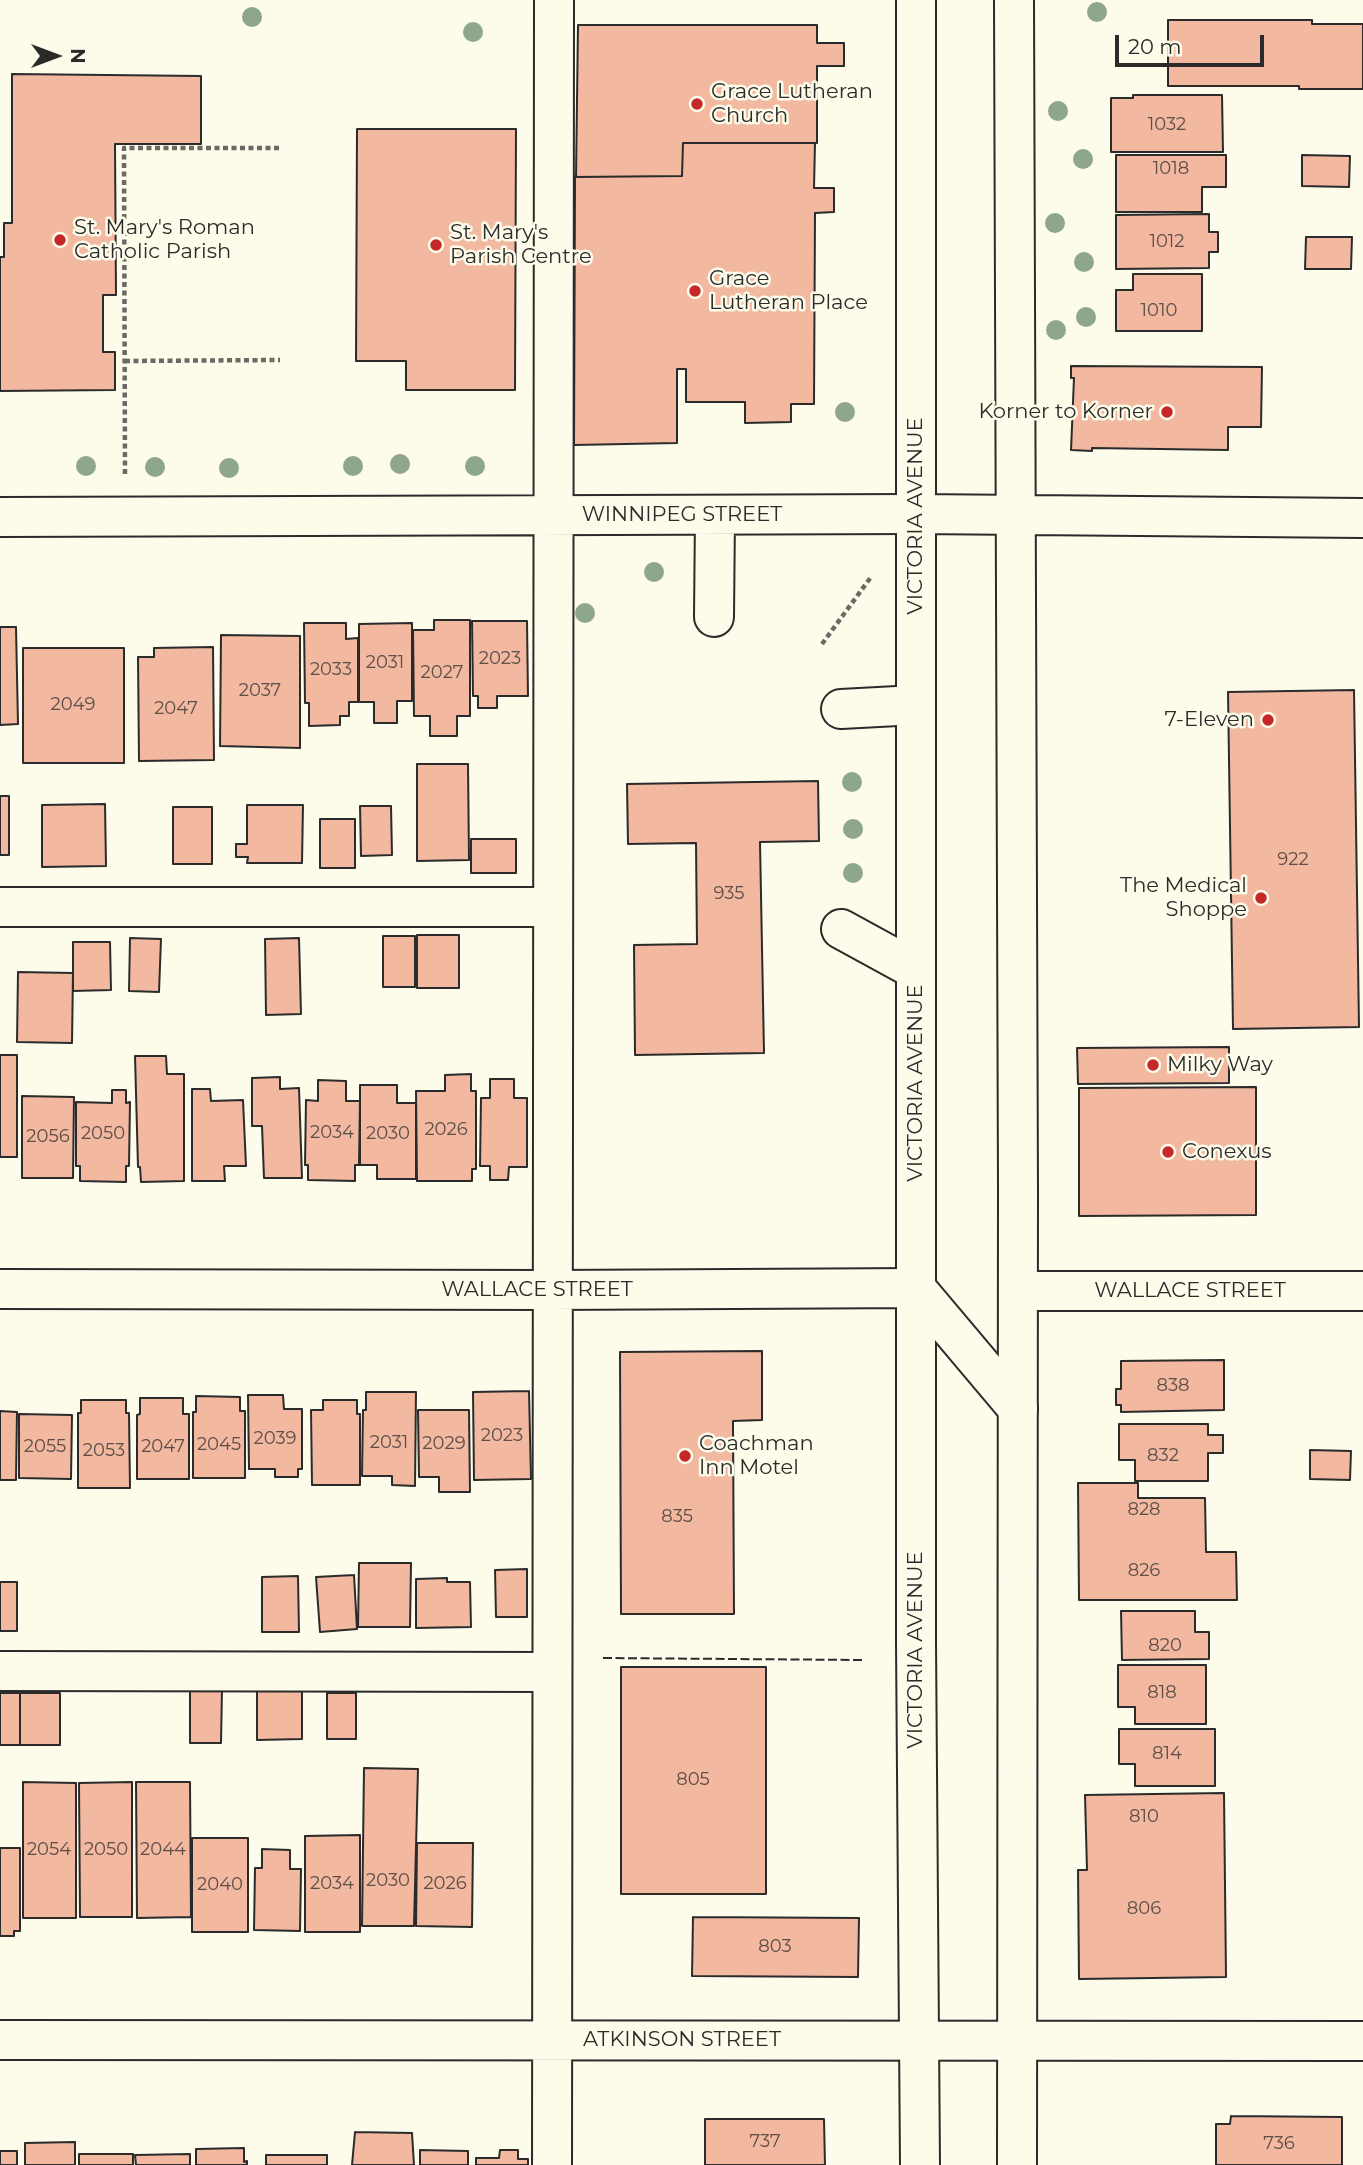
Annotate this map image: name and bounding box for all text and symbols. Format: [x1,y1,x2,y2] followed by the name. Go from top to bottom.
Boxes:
[21,21,91,91] north arrow
[1118,21,1267,65] scale bar
[1128,34,1182,59] text: 20 m
[66,48,89,64] text: N
[711,79,873,129] place label: Grace Lutheran Church
[689,96,705,112] marker: Grace Lutheran Church
[1148,114,1186,136] house number: 1032
[1153,158,1189,180] house number: 1018
[74,215,255,265] place label: St. Mary's Roman Catholic Parish
[450,220,592,270] place label: St. Mary's Parish Centre
[1149,231,1185,253] house number: 1012
[52,232,68,248] marker: St. Mary's Roman Catholic Parish
[428,237,444,253] marker: St. Mary's Parish Centre
[709,266,868,316] place label: Grace Lutheran Place
[687,283,703,299] marker: Grace Lutheran Place
[1141,300,1177,322] house number: 1010
[978,399,1153,425] place label: Korner to Korner
[1159,404,1175,420] marker: Korner to Korner
[903,417,929,615] street label: VICTORIA AVENUE
[582,502,782,528] street label: WINNIPEG STREET
[479,648,521,670] house number: 2023
[366,652,404,674] house number: 2031
[310,659,352,681] house number: 2033
[421,662,463,684] house number: 2027
[239,680,281,702] house number: 2037
[51,694,95,716] house number: 2049
[154,698,198,720] house number: 2047
[1165,707,1254,733] place label: 7-Eleven
[1260,712,1276,728] marker: 7-Eleven
[1277,849,1309,871] house number: 922
[1120,873,1247,923] place label: The Medical Shoppe
[714,883,744,905] house number: 935
[1253,890,1269,906] marker: The Medical Shoppe
[903,984,929,1182] street label: VICTORIA AVENUE
[1167,1052,1273,1078] place label: Milky Way
[1145,1057,1161,1073] marker: Milky Way
[424,1119,468,1141] house number: 2026
[310,1122,354,1144] house number: 2034
[81,1123,125,1145] house number: 2050
[366,1123,410,1145] house number: 2030
[26,1126,70,1148] house number: 2056
[1182,1139,1272,1165] place label: Conexus
[1160,1144,1176,1160] marker: Conexus
[441,1277,633,1303] street label: WALLACE STREET
[1094,1278,1286,1304] street label: WALLACE STREET
[1156,1375,1190,1397] house number: 838
[481,1425,523,1447] house number: 2023
[253,1428,297,1450] house number: 2039
[699,1431,814,1481] place label: Coachman Inn Motel
[370,1432,408,1454] house number: 2031
[422,1433,466,1455] house number: 2029
[197,1434,241,1456] house number: 2045
[24,1436,66,1458] house number: 2055
[141,1436,185,1458] house number: 2047
[83,1440,125,1462] house number: 2053
[1147,1445,1179,1467] house number: 832
[677,1448,693,1464] marker: Coachman Inn Motel
[1127,1499,1161,1521] house number: 828
[661,1506,693,1528] house number: 835
[903,1551,929,1749] street label: VICTORIA AVENUE
[1128,1560,1160,1582] house number: 826
[1148,1635,1182,1657] house number: 820
[1147,1682,1177,1704] house number: 818
[1152,1743,1182,1765] house number: 814
[676,1769,710,1791] house number: 805
[1129,1806,1159,1828] house number: 810
[27,1839,71,1861] house number: 2054
[84,1839,128,1861] house number: 2050
[140,1839,186,1861] house number: 2044
[366,1870,410,1892] house number: 2030
[310,1873,354,1895] house number: 2034
[423,1873,467,1895] house number: 2026
[197,1874,243,1896] house number: 2040
[1127,1898,1161,1920] house number: 806
[758,1936,792,1958] house number: 803
[583,2027,781,2053] street label: ATKINSON STREET
[750,2131,780,2153] house number: 737
[1263,2133,1295,2155] house number: 736

